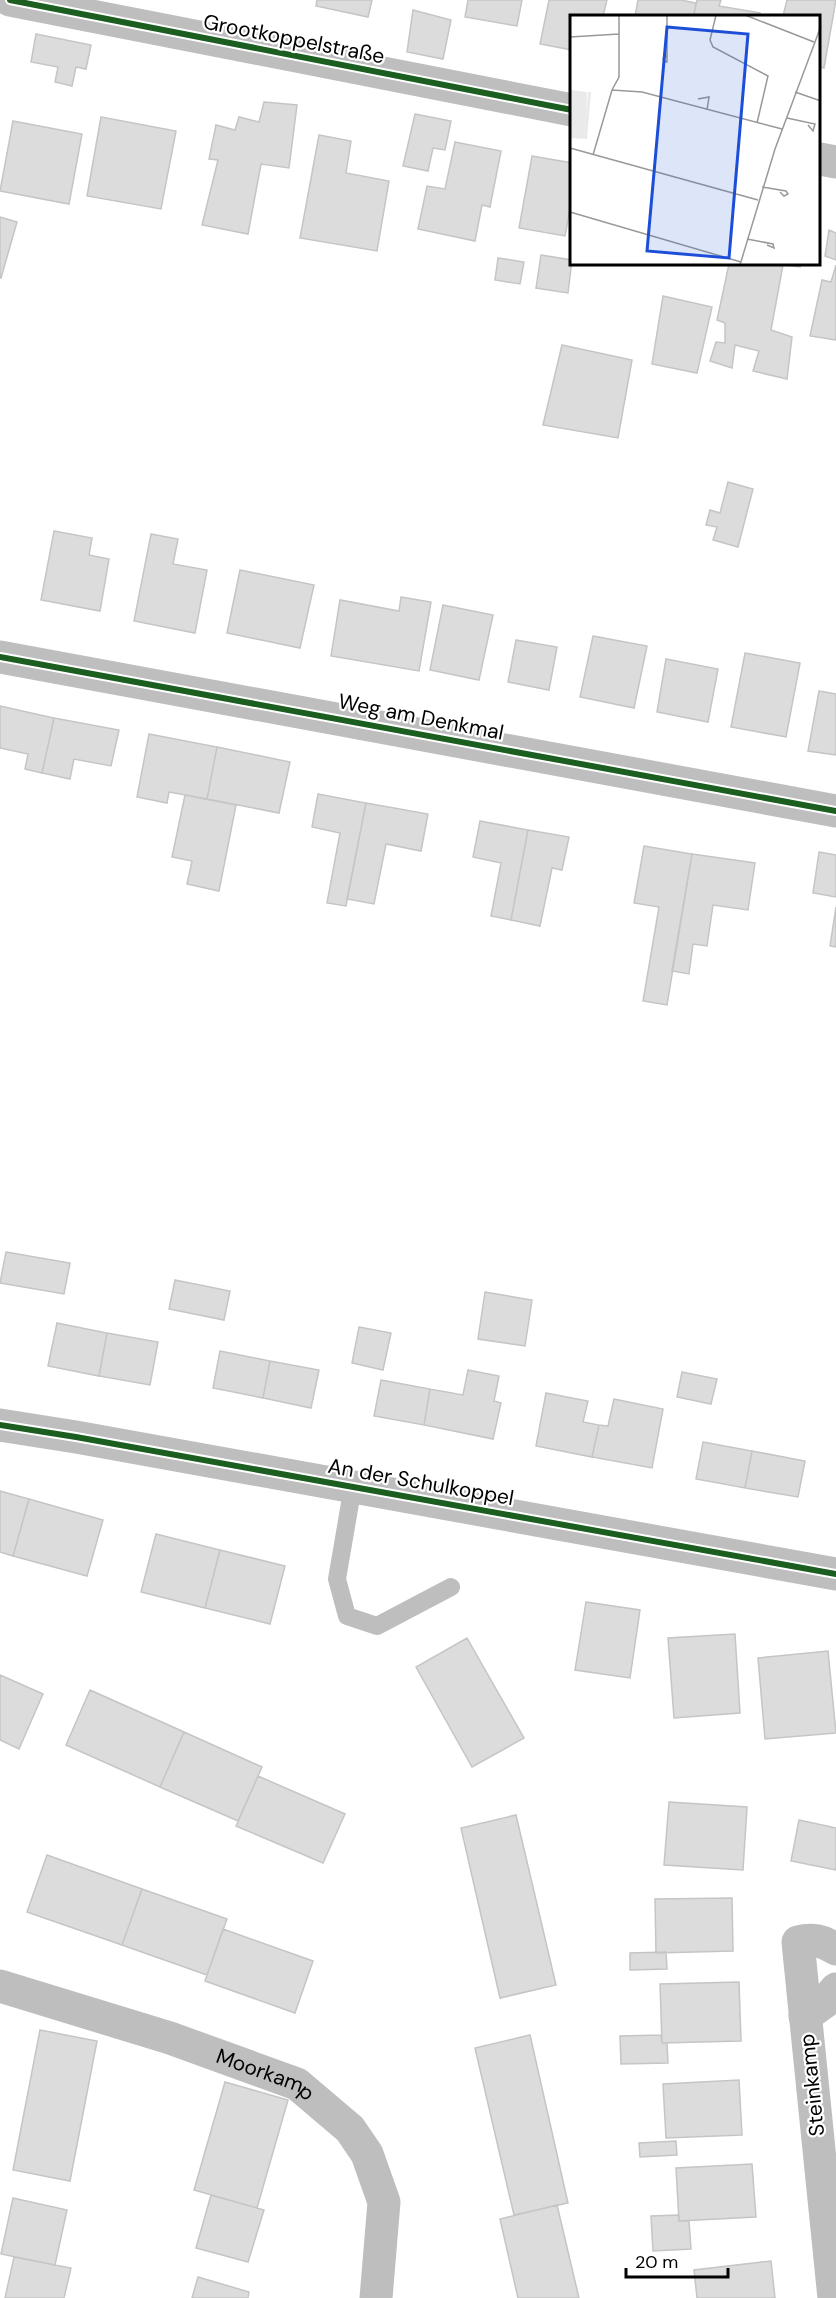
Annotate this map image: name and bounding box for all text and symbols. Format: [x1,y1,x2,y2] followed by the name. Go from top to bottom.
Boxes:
[201,8,387,70] street label: Grootkoppelstraße
[570,15,821,266] inset map
[336,687,506,747] street label: Weg am Denkmal
[326,1452,516,1512] street label: An der Schulkoppel
[793,2032,831,2138] street label: Steinkamp
[212,2042,321,2107] street label: Moorkamp
[626,2241,728,2279] scale bar
[635,2250,678,2274] text: 20 m

